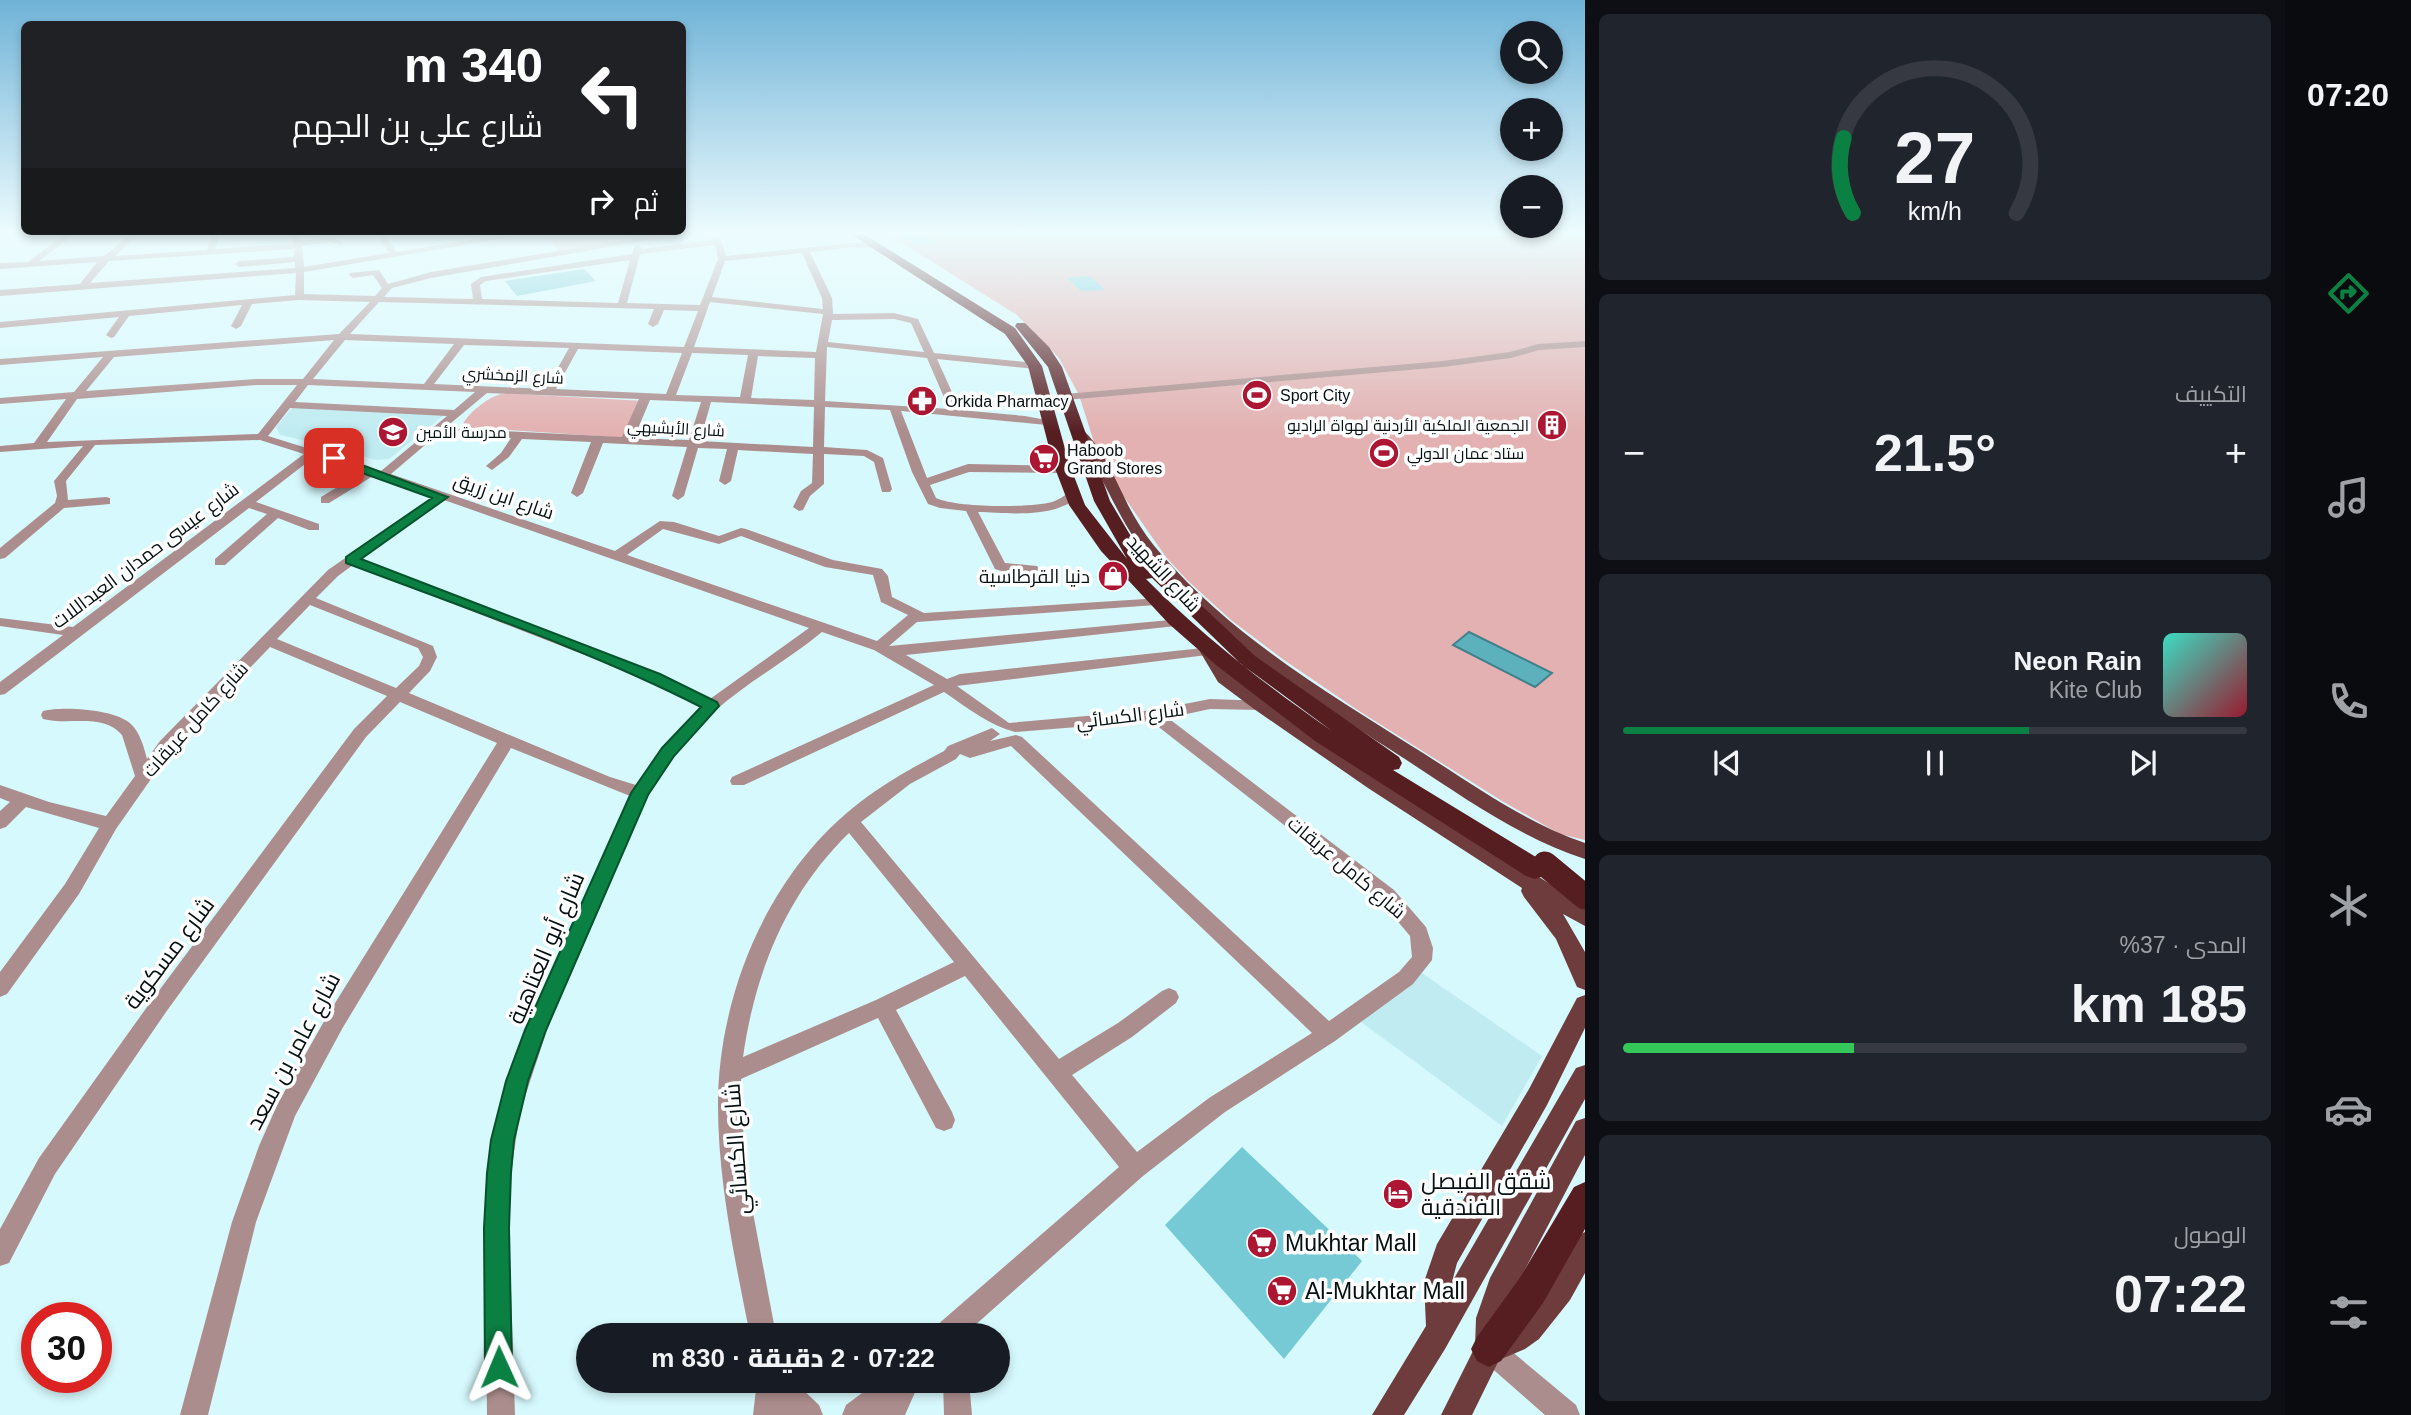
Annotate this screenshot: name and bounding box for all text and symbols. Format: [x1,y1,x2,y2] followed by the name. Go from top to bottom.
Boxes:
[1500,21,1563,238] map controls
[1500,21,1563,84] button: search
[404,38,543,92] text: 340 m
[567,49,658,140] icon: left
[2307,77,2389,113] text: 07:20
[1500,98,1563,161] button: +
[292,108,543,144] text: شارع علي بن الجهم
[1895,117,1975,198] text: 27
[1500,175,1563,238] button: −
[582,182,620,220] icon: right
[634,187,658,217] text: ثم
[1908,197,1962,225] text: km/h
[2324,269,2373,318] icon: directions
[462,364,564,392] street label: شارع الزمخشري
[1240,378,1274,412] sports icon: Sport City
[2175,381,2247,407] text: التكييف
[905,384,939,418] pharmacy icon: Orkida Pharmacy
[1280,387,1350,404] place label: Sport City
[945,393,1069,410] place label: Orkida Pharmacy
[1535,408,1569,442] building icon: الجمعية الملكية الأردنية لهواة الراديو
[376,415,410,449] school or university icon: مدرسة الأمين
[627,417,725,445] street label: شارع الأبشيهي
[1287,417,1529,436] place label: الجمعية الملكية الأردنية لهواة الراديو
[416,424,507,443] place label: مدرسة الأمين
[1874,424,1996,482] text: 21.5°
[304,428,364,488] pin
[1623,432,1645,474] text: −
[2225,432,2247,474] text: +
[1367,436,1401,470] sports icon: ستاد عمان الدولي
[315,439,353,477] icon: arrive
[1027,442,1061,476] supermarket icon: Haboob Grand Stores
[1067,442,1162,477] place label: Haboob Grand Stores
[1407,445,1524,467] place label: ستاد عمان الدولي
[450,470,557,526] street label: شارع ابن زريق
[2324,473,2373,522] icon: music
[48,478,245,635] street label: شارع عيسى حمدان العبداللات
[1121,531,1204,618] street label: شارع الشهيد
[1096,559,1130,593] shop icon: دنيا القرطاسية
[979,566,1090,588] place label: دنيا القرطاسية
[2013,646,2142,676] text: Neon Rain
[139,658,254,783] street label: شارع كامل عريقات
[2049,677,2142,703] text: Kite Club
[2324,677,2373,726] icon: phone
[1075,698,1186,737] street label: شارع الكسائي
[1708,744,1746,782] icon: previous
[1916,744,1954,782] icon: pause
[2124,744,2162,782] icon: next
[1282,812,1410,925] street label: شارع كامل عريقات
[501,868,592,1029] street label: شارع أبو العتاهية
[2324,881,2373,930] icon: climate
[118,892,222,1016] street label: شارع مسكوية
[2120,932,2247,958] text: المدى · 37%
[241,968,348,1135] street label: شارع عامر بن سعد
[2071,975,2247,1033] text: 185 km
[718,1082,759,1216] street label: شارع الكسائي
[2324,1085,2373,1134] icon: car
[1421,1168,1551,1220] place label: شقق الفيصل الفندقية
[1381,1177,1415,1211] hotel icon: شقق الفيصل الفندقية
[2174,1222,2247,1248] text: الوصول
[1245,1226,1279,1260] supermarket icon: Mukhtar Mall
[1285,1230,1417,1256] place label: Mukhtar Mall
[2114,1265,2247,1323] text: 07:22
[1265,1274,1299,1308] supermarket icon: ِAl-Mukhtar Mall
[1305,1278,1465,1304] place label: ِAl-Mukhtar Mall
[2324,1288,2373,1337] icon: filters
[21,1302,112,1393] speed limit sign: 30
[462,1330,536,1404] position arrow
[651,1343,935,1373] text: 07:22 · 2 دقيقة · 830 m

